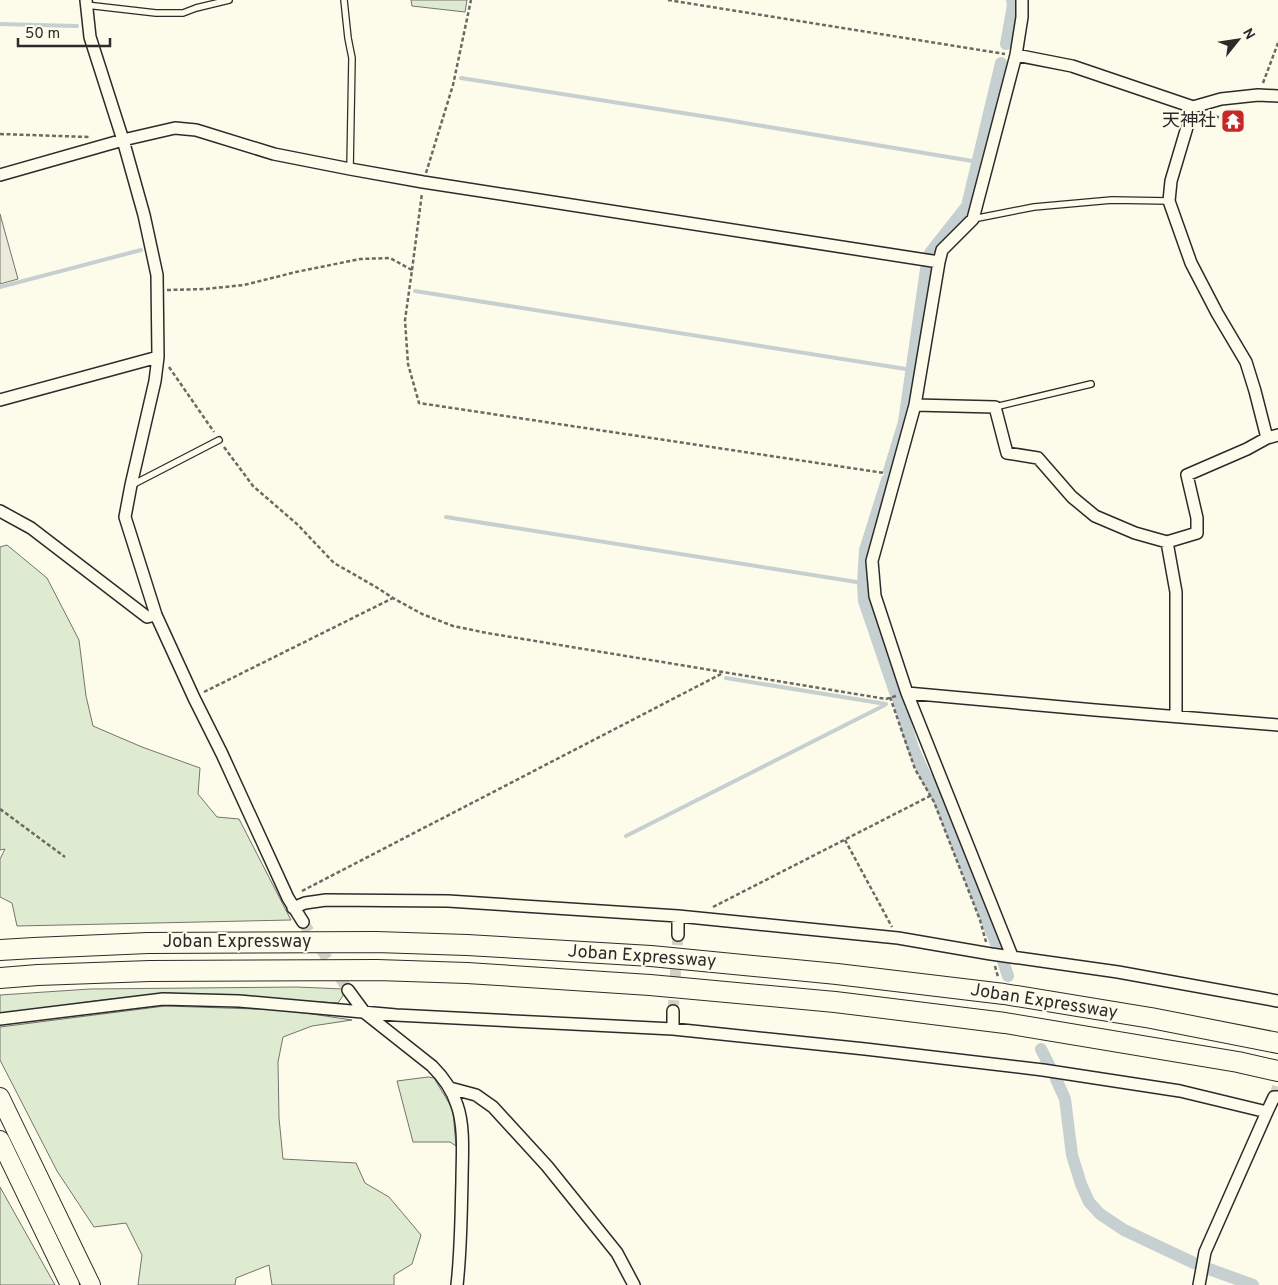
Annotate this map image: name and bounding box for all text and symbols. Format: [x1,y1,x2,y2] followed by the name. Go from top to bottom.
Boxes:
[18,15,110,47] scale bar
[1213,15,1263,65] north arrow
[25,25,60,44] text: 50 m
[1238,26,1258,43] text: N
[1220,108,1246,134] temple icon: 天神社
[1162,110,1216,133] place label: 天神社
[162,931,312,954] street label: Joban Expressway
[567,940,717,974] street label: Joban Expressway
[969,979,1119,1025] street label: Joban Expressway

